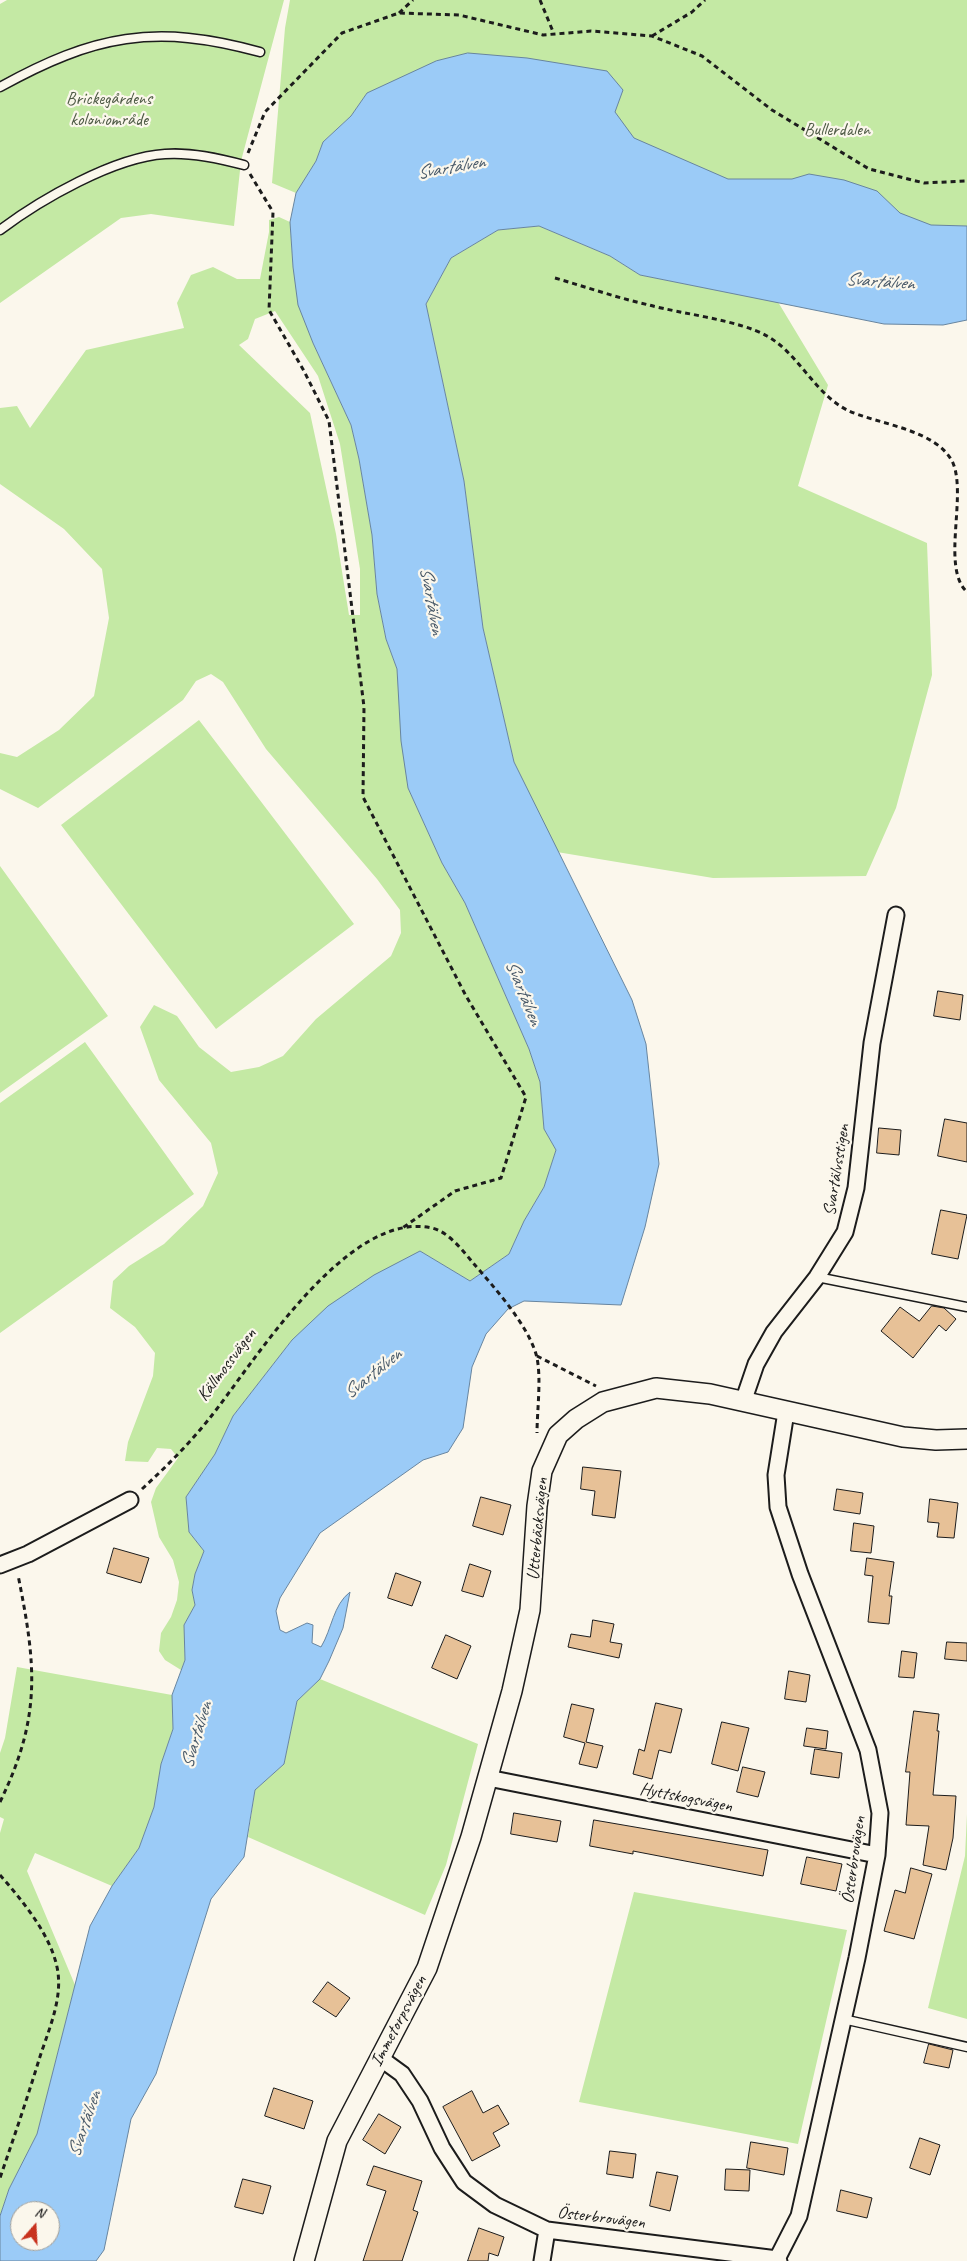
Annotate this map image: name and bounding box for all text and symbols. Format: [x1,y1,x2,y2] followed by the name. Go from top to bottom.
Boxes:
[66,88,152,130] park label: Brickegårdens koloniområde
[804,119,870,141] park label: Bullerdalen
[415,151,487,185] water label: Svartälven
[845,268,915,296] water label: Svartälven
[414,565,448,637] water label: Svartälven
[500,957,546,1029] water label: Svartälven
[819,1123,855,1217] street label: Svartälvsstigen
[193,1324,261,1406] street label: Källmossvägen
[339,1344,407,1404] water label: Svartälven
[523,1477,553,1581] street label: Utterbäcksvägen
[176,1699,218,1771] water label: Svartälven
[638,1778,734,1818] street label: Hyttskogsvägen
[837,1815,871,1905] street label: Österbrovägen
[366,1972,432,2070] street label: Immetorpsvägen
[63,2088,107,2160] water label: Svartälven
[10,2201,60,2251] north arrow
[556,2202,646,2234] street label: Österbrovägen
[33,2203,47,2222] text: N

